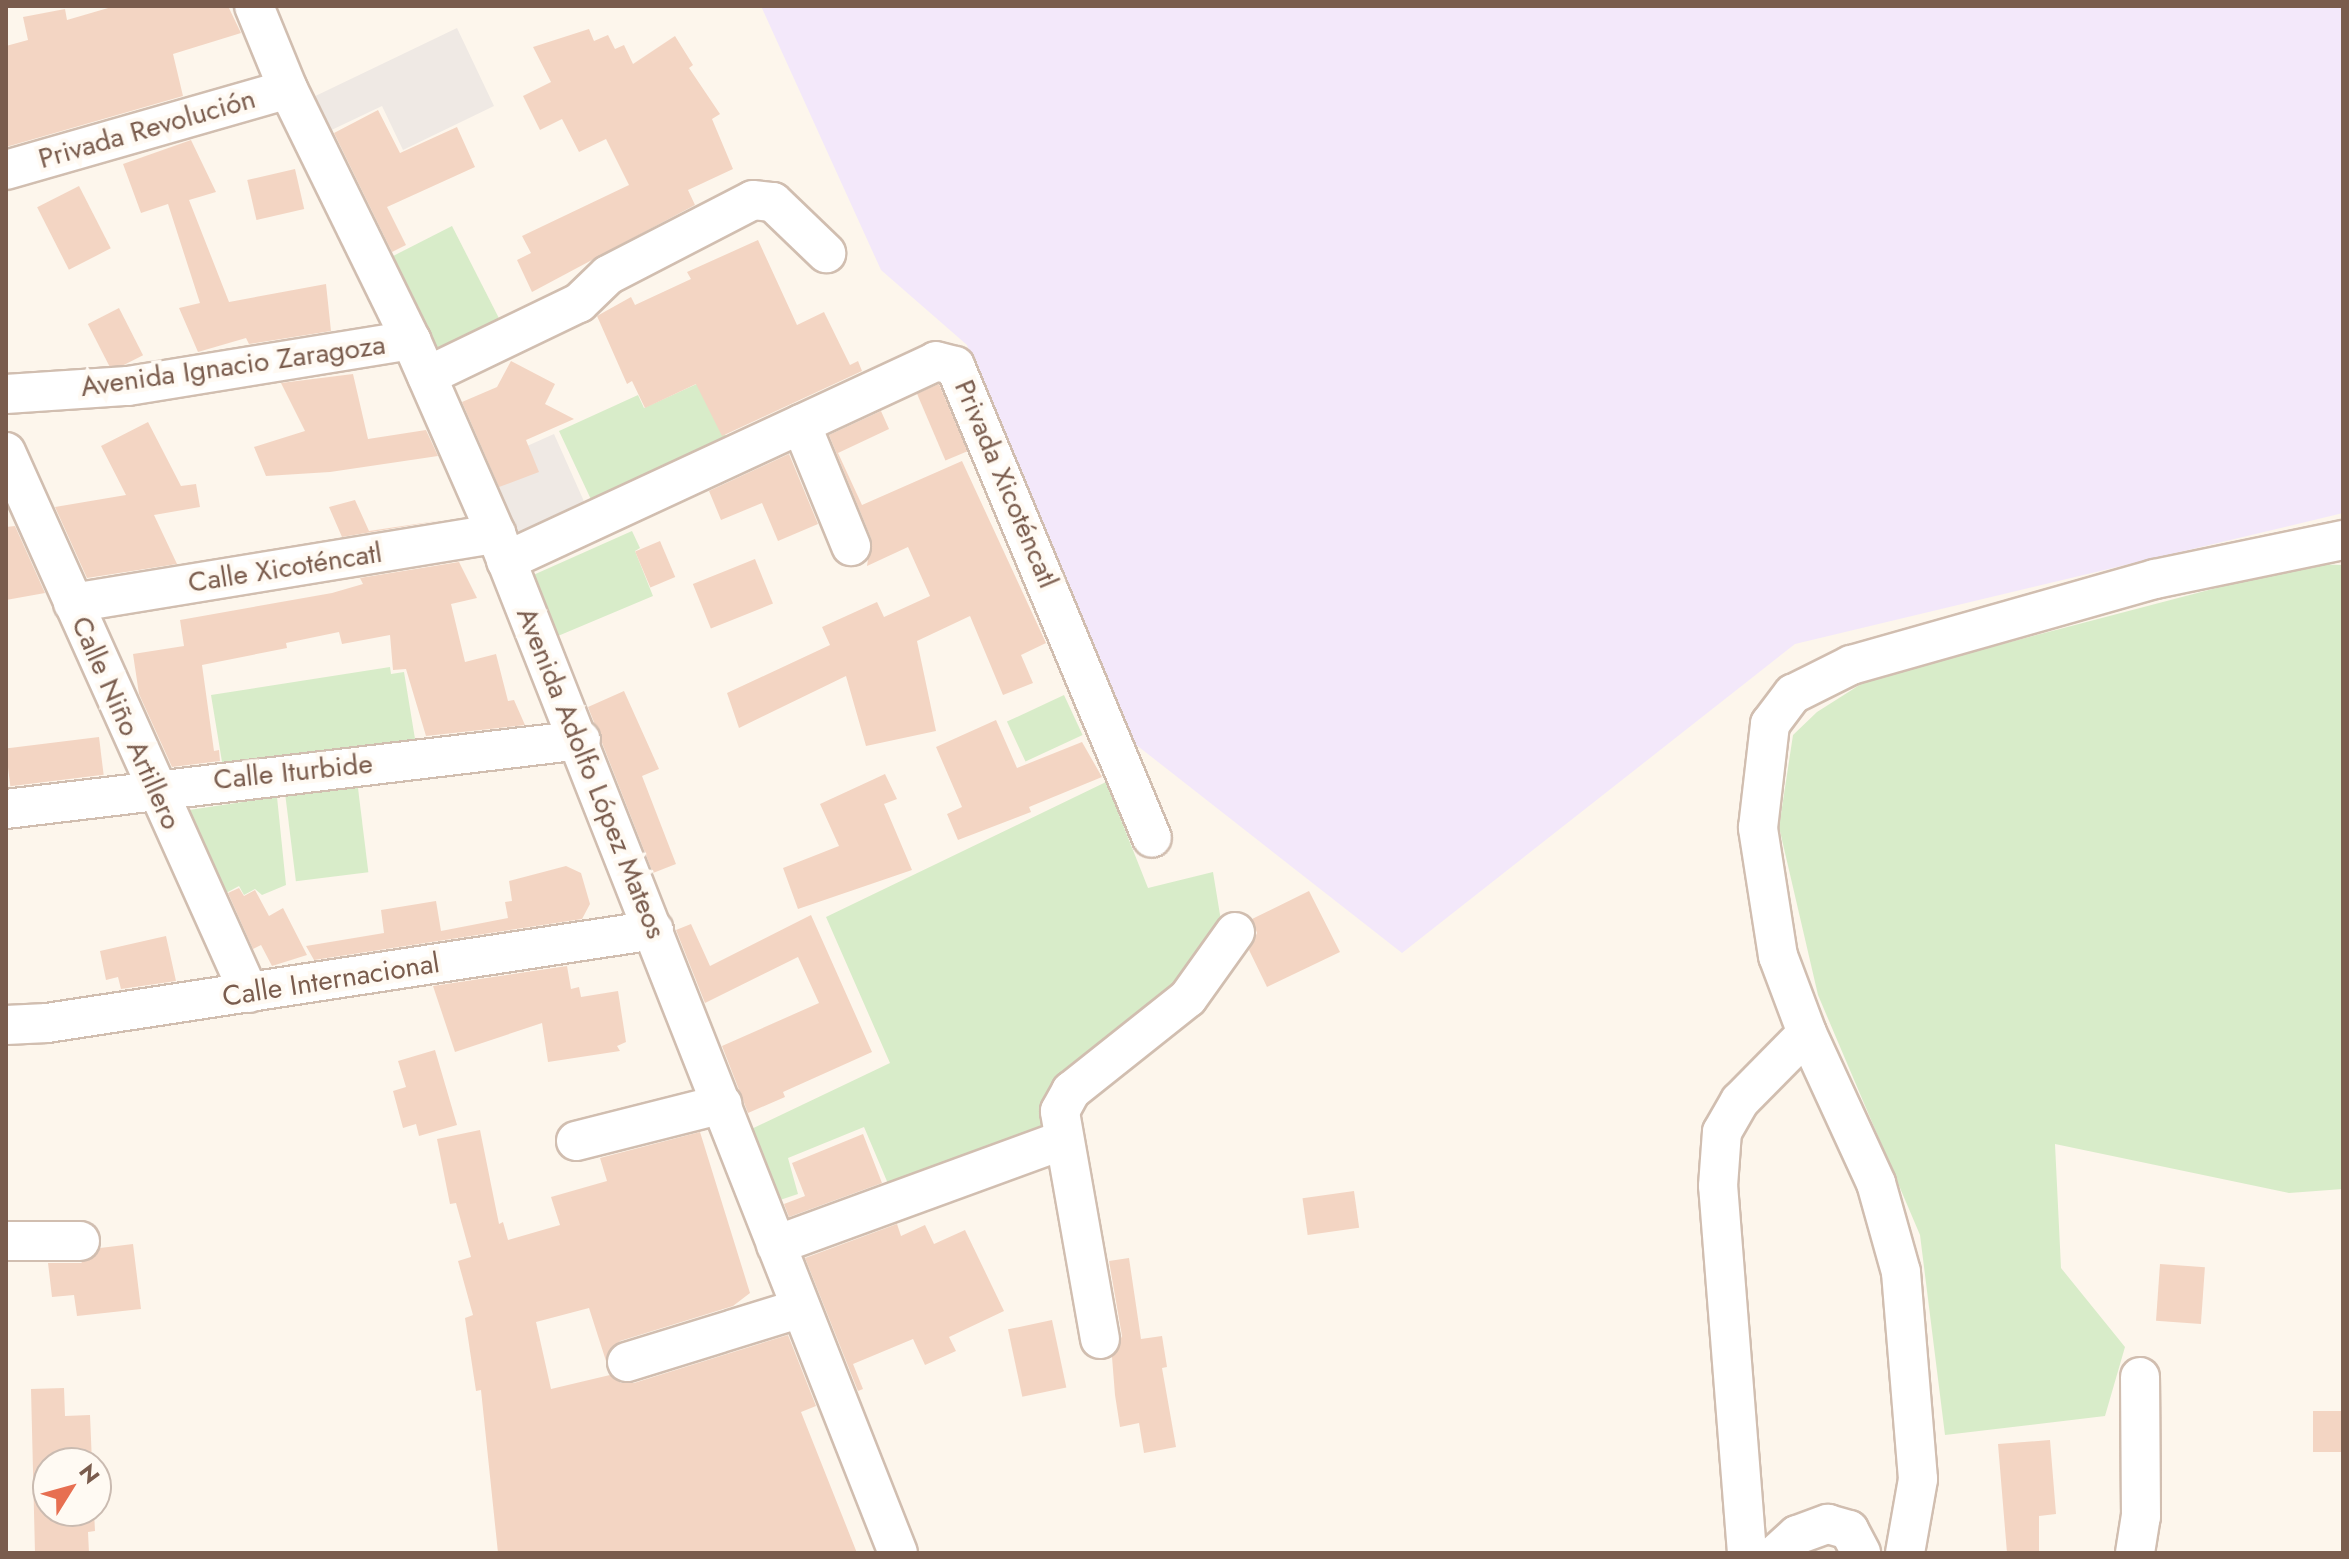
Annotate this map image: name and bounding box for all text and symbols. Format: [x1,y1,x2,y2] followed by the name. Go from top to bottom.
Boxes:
[35,82,259,176] street label: Privada Revolución
[78,328,388,404] street label: Avenida Ignacio Zaragoza
[947,375,1065,593] street label: Privada Xicoténcatl
[186,536,384,600] street label: Calle Xicoténcatl
[509,603,673,943] street label: Avenida Adolfo López Mateos
[64,611,188,835] street label: Calle Niño Artillero
[212,747,374,797] street label: Calle Iturbide
[220,946,442,1014] street label: Calle Internacional
[32,1447,112,1527] north arrow
[72,1457,108,1490] text: N

